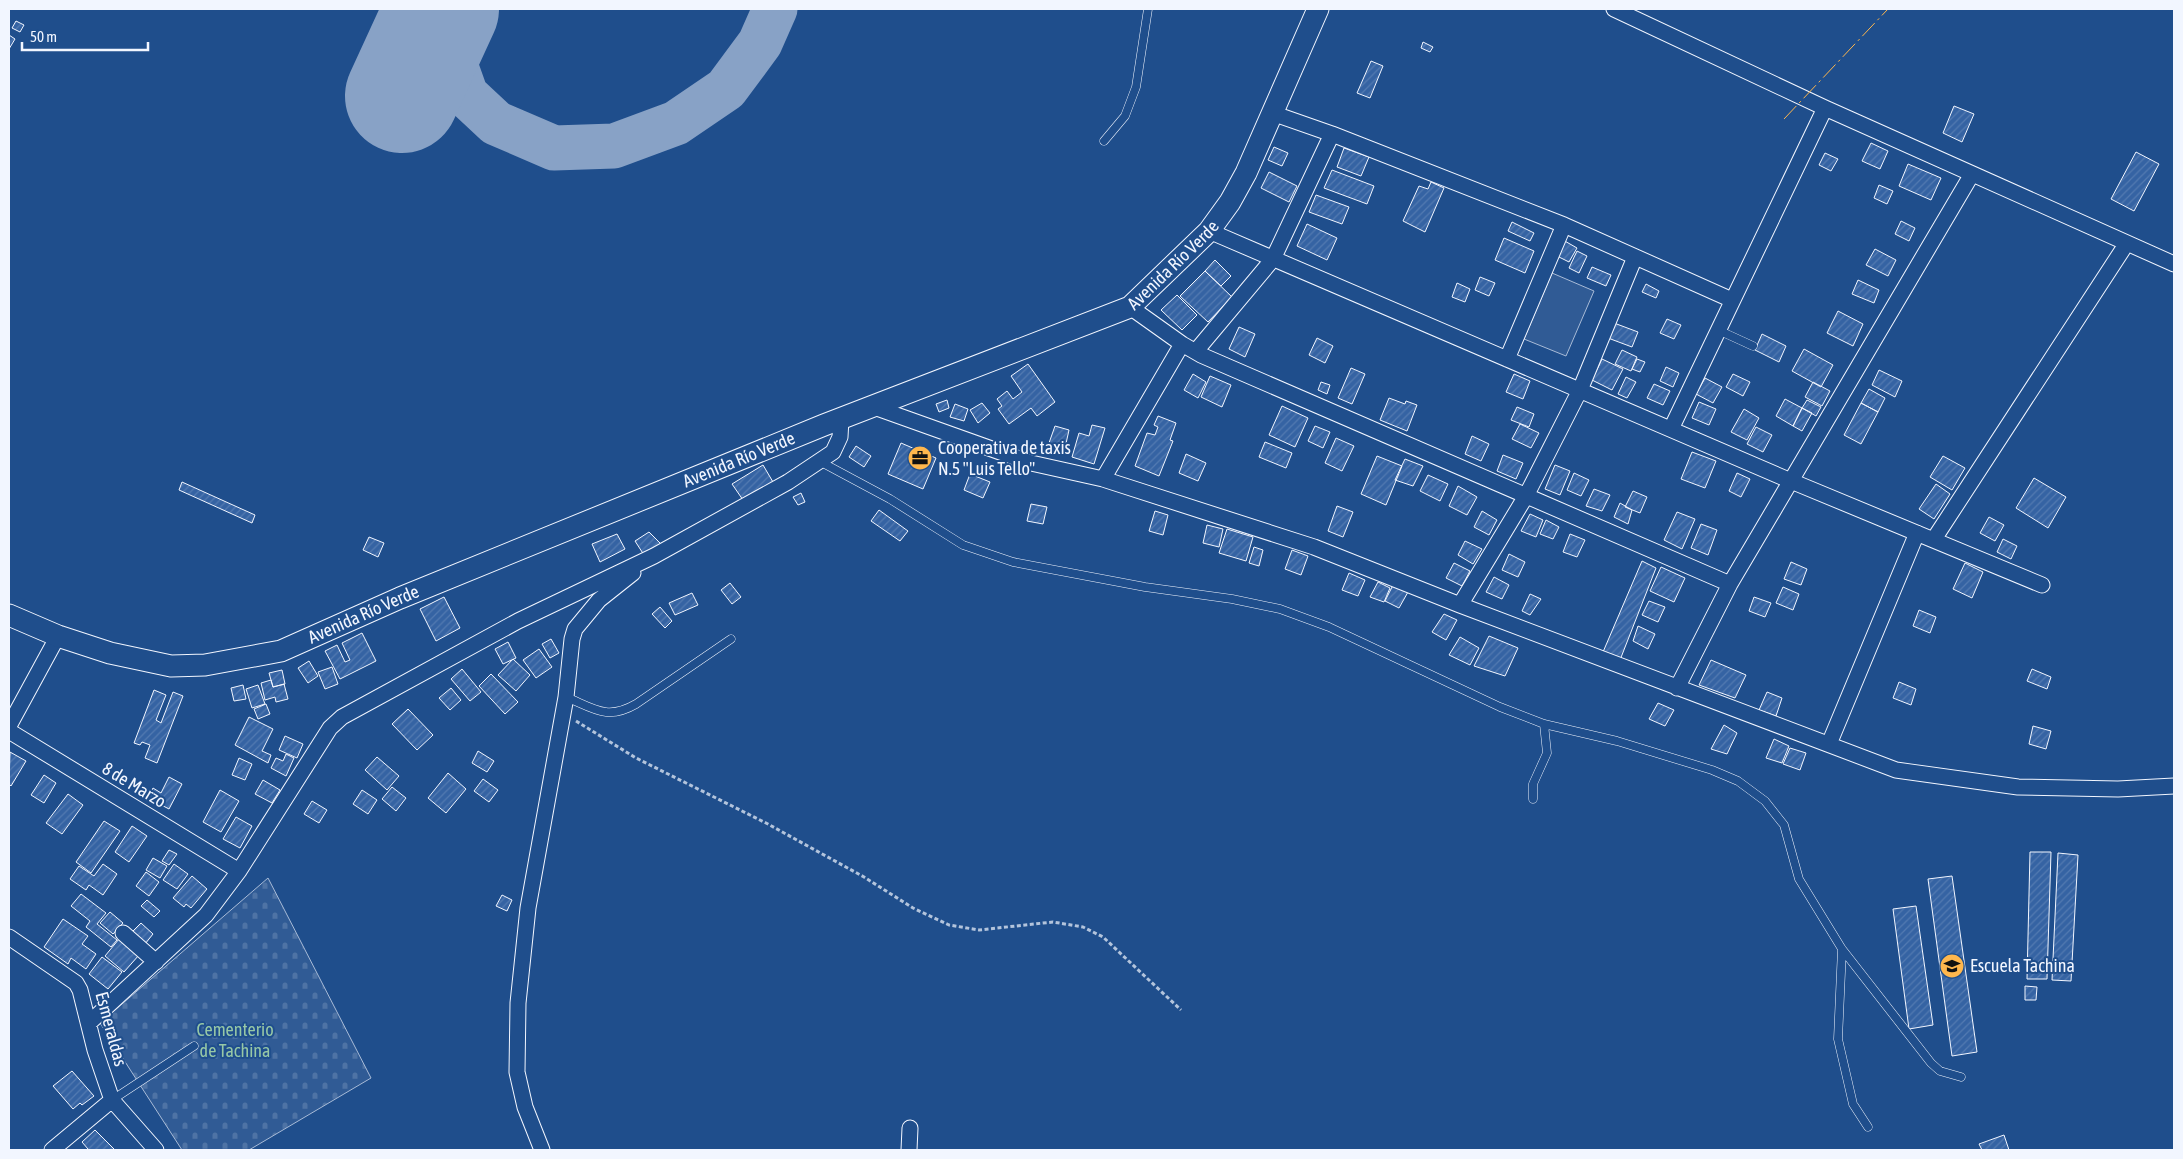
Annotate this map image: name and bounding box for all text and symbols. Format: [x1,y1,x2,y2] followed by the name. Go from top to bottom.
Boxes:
[22,20,149,52] scale bar
[30,28,57,45] text: 50 m
[1123,216,1223,314] street label: Avenida Río Verde
[680,427,798,491] street label: Avenida Río Verde
[938,437,1071,479] place label: Cooperativa de taxis N.5 "Luis Tello"
[907,445,933,471] office icon: Cooperativa de taxis N.5 "Luis Tello"
[305,580,422,648] street label: Avenida Río Verde
[99,757,170,812] street label: 8 de Marzo
[1939,953,1965,979] school or university icon: Escuela Tachina
[1970,955,2075,976] place label: Escuela Tachina
[91,989,132,1068] street label: Esmeraldas
[196,1019,274,1061] park label: Cementerio de Tachina

